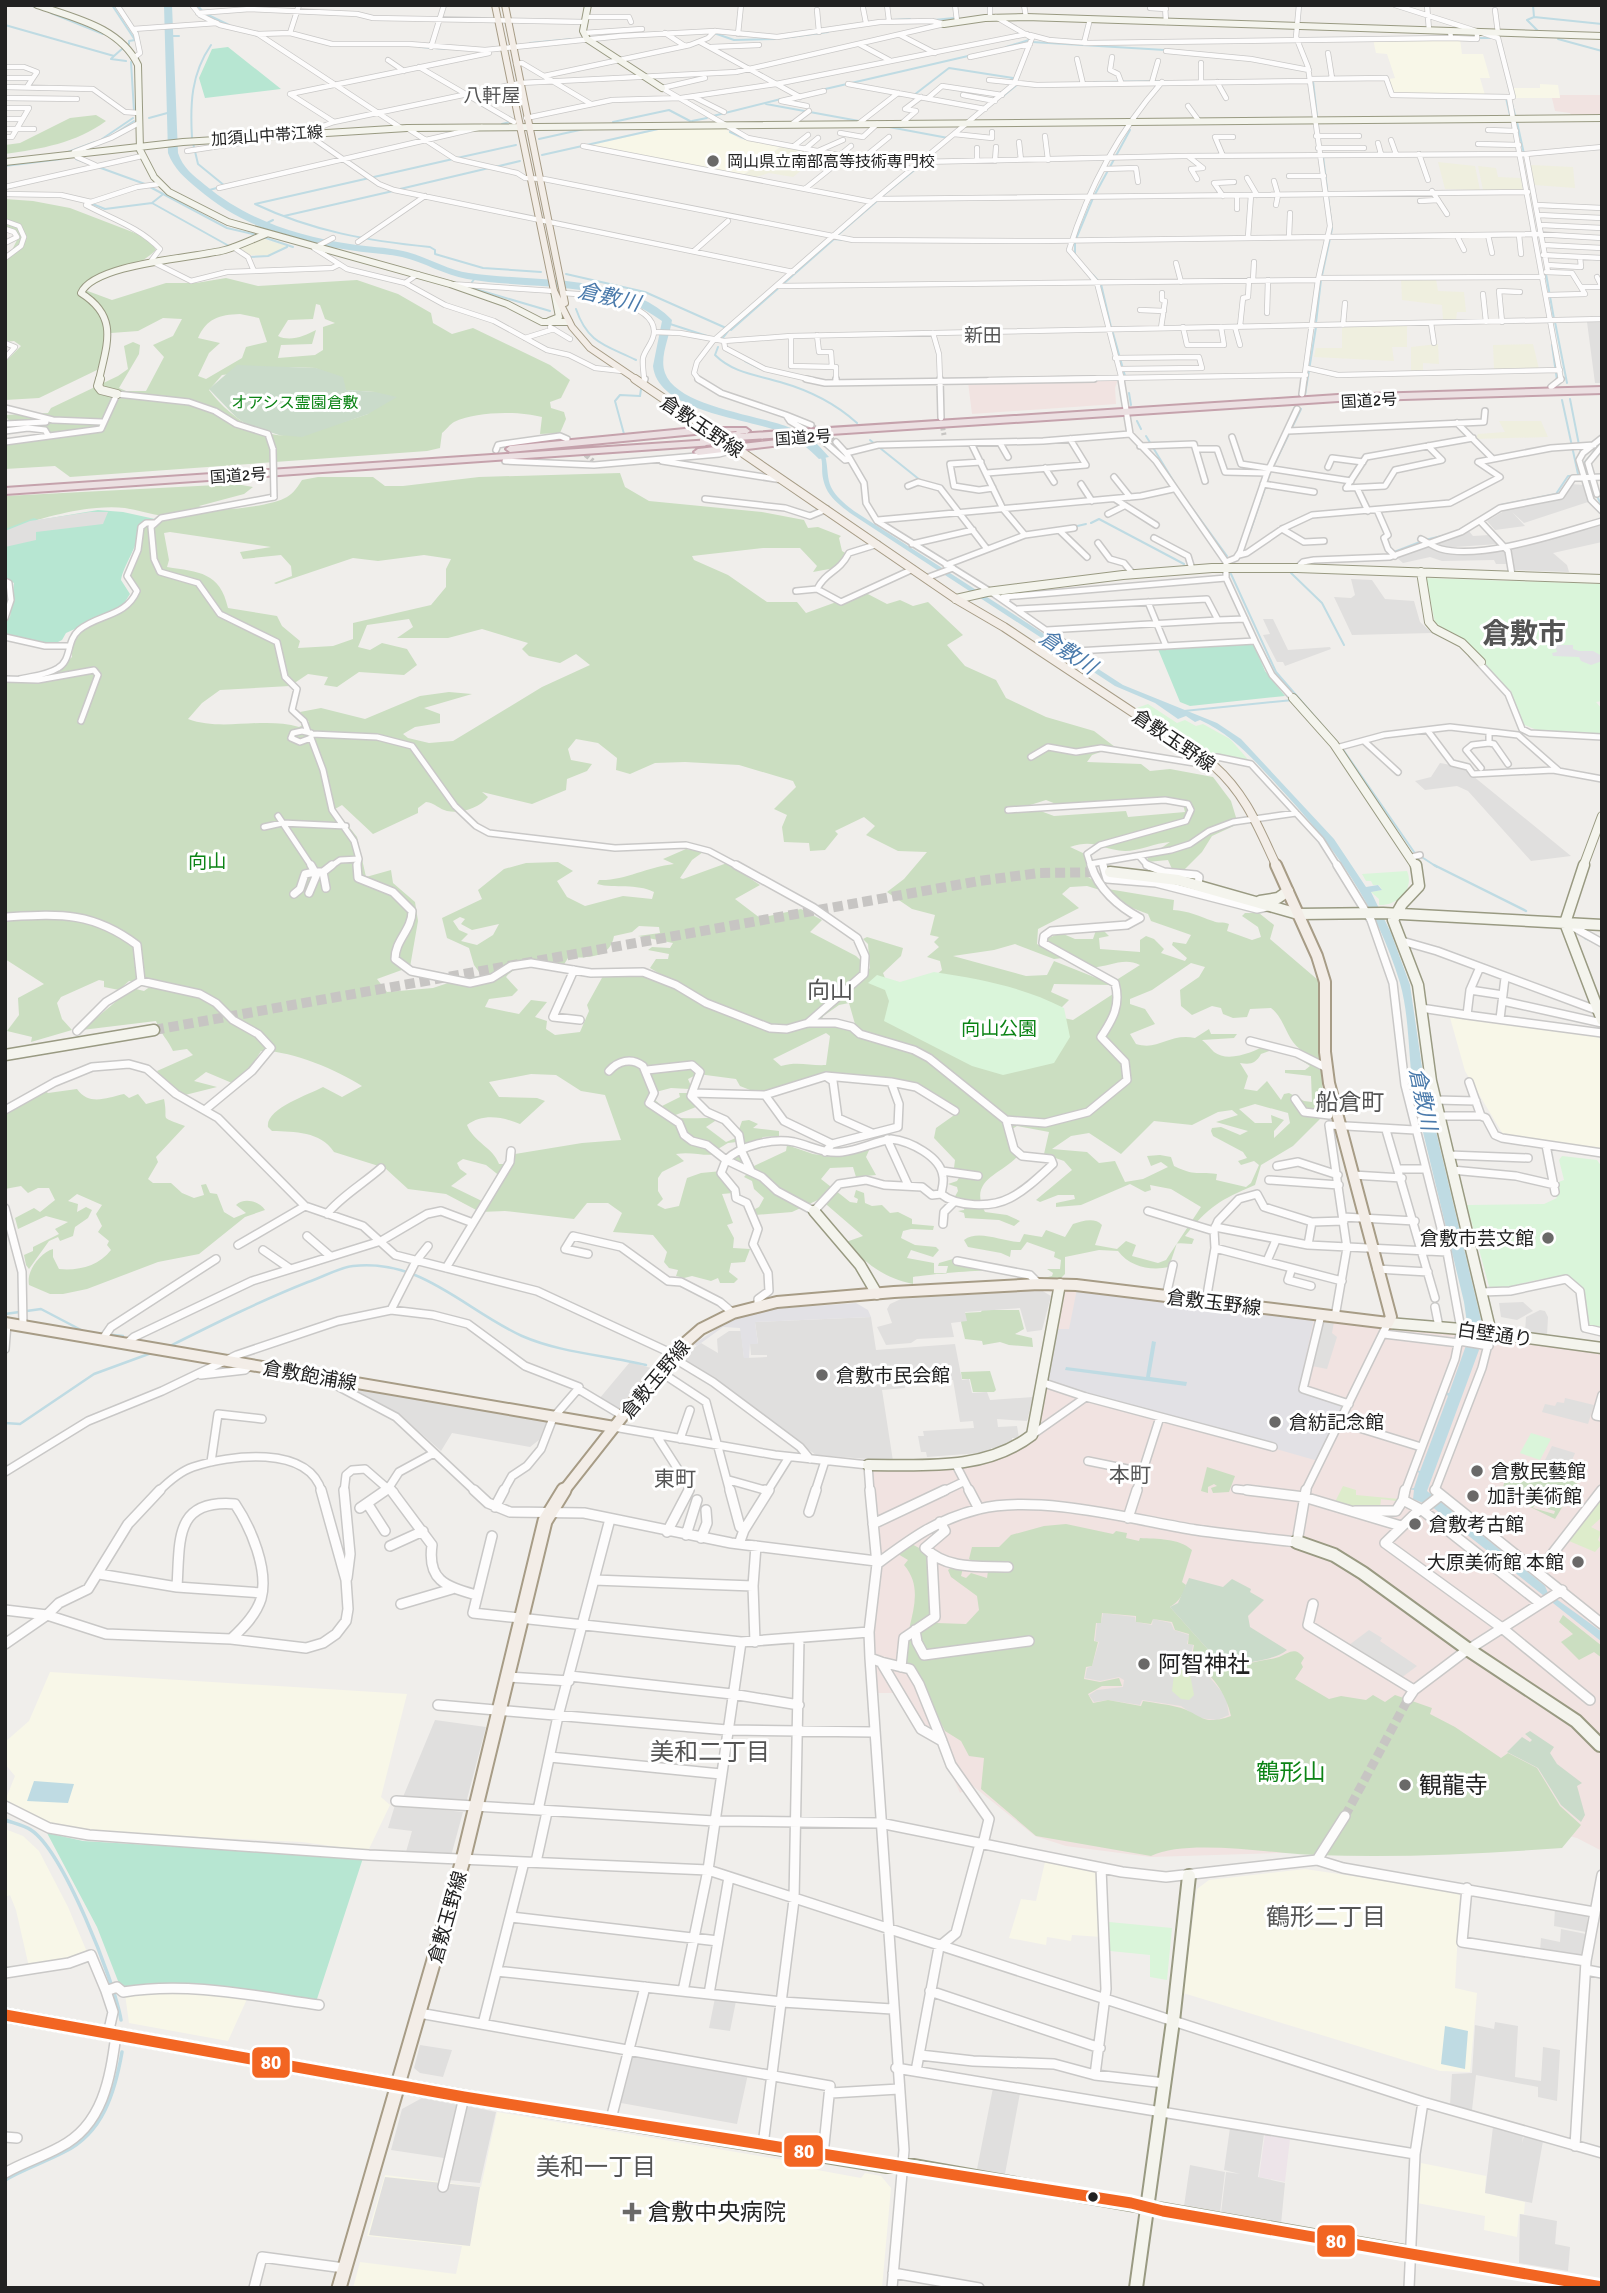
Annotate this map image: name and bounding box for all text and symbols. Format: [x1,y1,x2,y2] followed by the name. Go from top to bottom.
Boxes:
[463,84,521,108] district label: 八軒屋
[211,122,324,150] street label: 加須山中帯江線
[727,152,935,172] place label: 岡山県立南部高等技術専門校
[705,153,721,169] marker: 岡山県立南部高等技術専門校
[575,277,645,317] water label: 倉敷川
[964,324,1002,348] district label: 新田
[655,390,748,463] street label: 倉敷玉野線
[1340,390,1398,412] street label: 国道2号
[231,393,359,413] park label: オアシス霊園倉敷
[774,426,832,450] street label: 国道2号
[209,464,267,488] street label: 国道2号
[1482,617,1566,651] district label: 倉敷市
[1035,624,1103,681] water label: 倉敷川
[1127,704,1220,777] street label: 倉敷玉野線
[188,850,226,874] park label: 向山
[807,976,853,1005] district label: 向山
[961,1017,1037,1041] park label: 向山公園
[1404,1065,1443,1134] water label: 倉敷川
[1316,1088,1385,1117] district label: 船倉町
[1420,1227,1534,1251] place label: 倉敷市芸文館
[1540,1230,1556,1246] marker: 倉敷市芸文館
[1165,1285,1262,1321] street label: 倉敷玉野線
[1456,1318,1534,1352] street label: 白壁通り
[616,1336,695,1424] street label: 倉敷玉野線
[261,1356,359,1396] street label: 倉敷飽浦線
[836,1364,950,1388] place label: 倉敷市民会館
[814,1367,830,1383] marker: 倉敷市民会館
[1289,1411,1384,1435] place label: 倉紡記念館
[1267,1414,1283,1430] marker: 倉紡記念館
[1491,1460,1586,1484] place label: 倉敷民藝館
[1109,1462,1151,1488] district label: 本町
[1469,1463,1485,1479] marker: 倉敷民藝館
[654,1466,696,1492] district label: 東町
[1487,1485,1582,1509] place label: 加計美術館
[1465,1488,1481,1504] marker: 加計美術館
[1429,1513,1524,1537] place label: 倉敷考古館
[1407,1516,1423,1532] marker: 倉敷考古館
[1427,1551,1564,1575] place label: 大原美術館 本館
[1570,1554,1586,1570] marker: 大原美術館 本館
[1158,1650,1250,1679] place label: 阿智神社
[1136,1656,1152,1672] marker: 阿智神社
[650,1737,770,1767] district label: 美和二丁目
[1257,1758,1326,1787] park label: 鶴形山
[1419,1771,1488,1800] place label: 観龍寺
[1397,1777,1413,1793] marker: 観龍寺
[423,1868,473,1966] street label: 倉敷玉野線
[1266,1902,1386,1932] district label: 鶴形二丁目
[251,2046,291,2079] line badge: 80
[261,2051,281,2075] text: 80
[783,2134,824,2168] line badge: 80
[794,2140,814,2164] text: 80
[536,2152,656,2182] district label: 美和一丁目
[1086,2190,1100,2204] unlabelled marker
[648,2198,786,2227] place label: 倉敷中央病院
[622,2202,642,2222] marker: 倉敷中央病院
[1316,2224,1356,2258] line badge: 80
[1326,2230,1346,2254] text: 80

